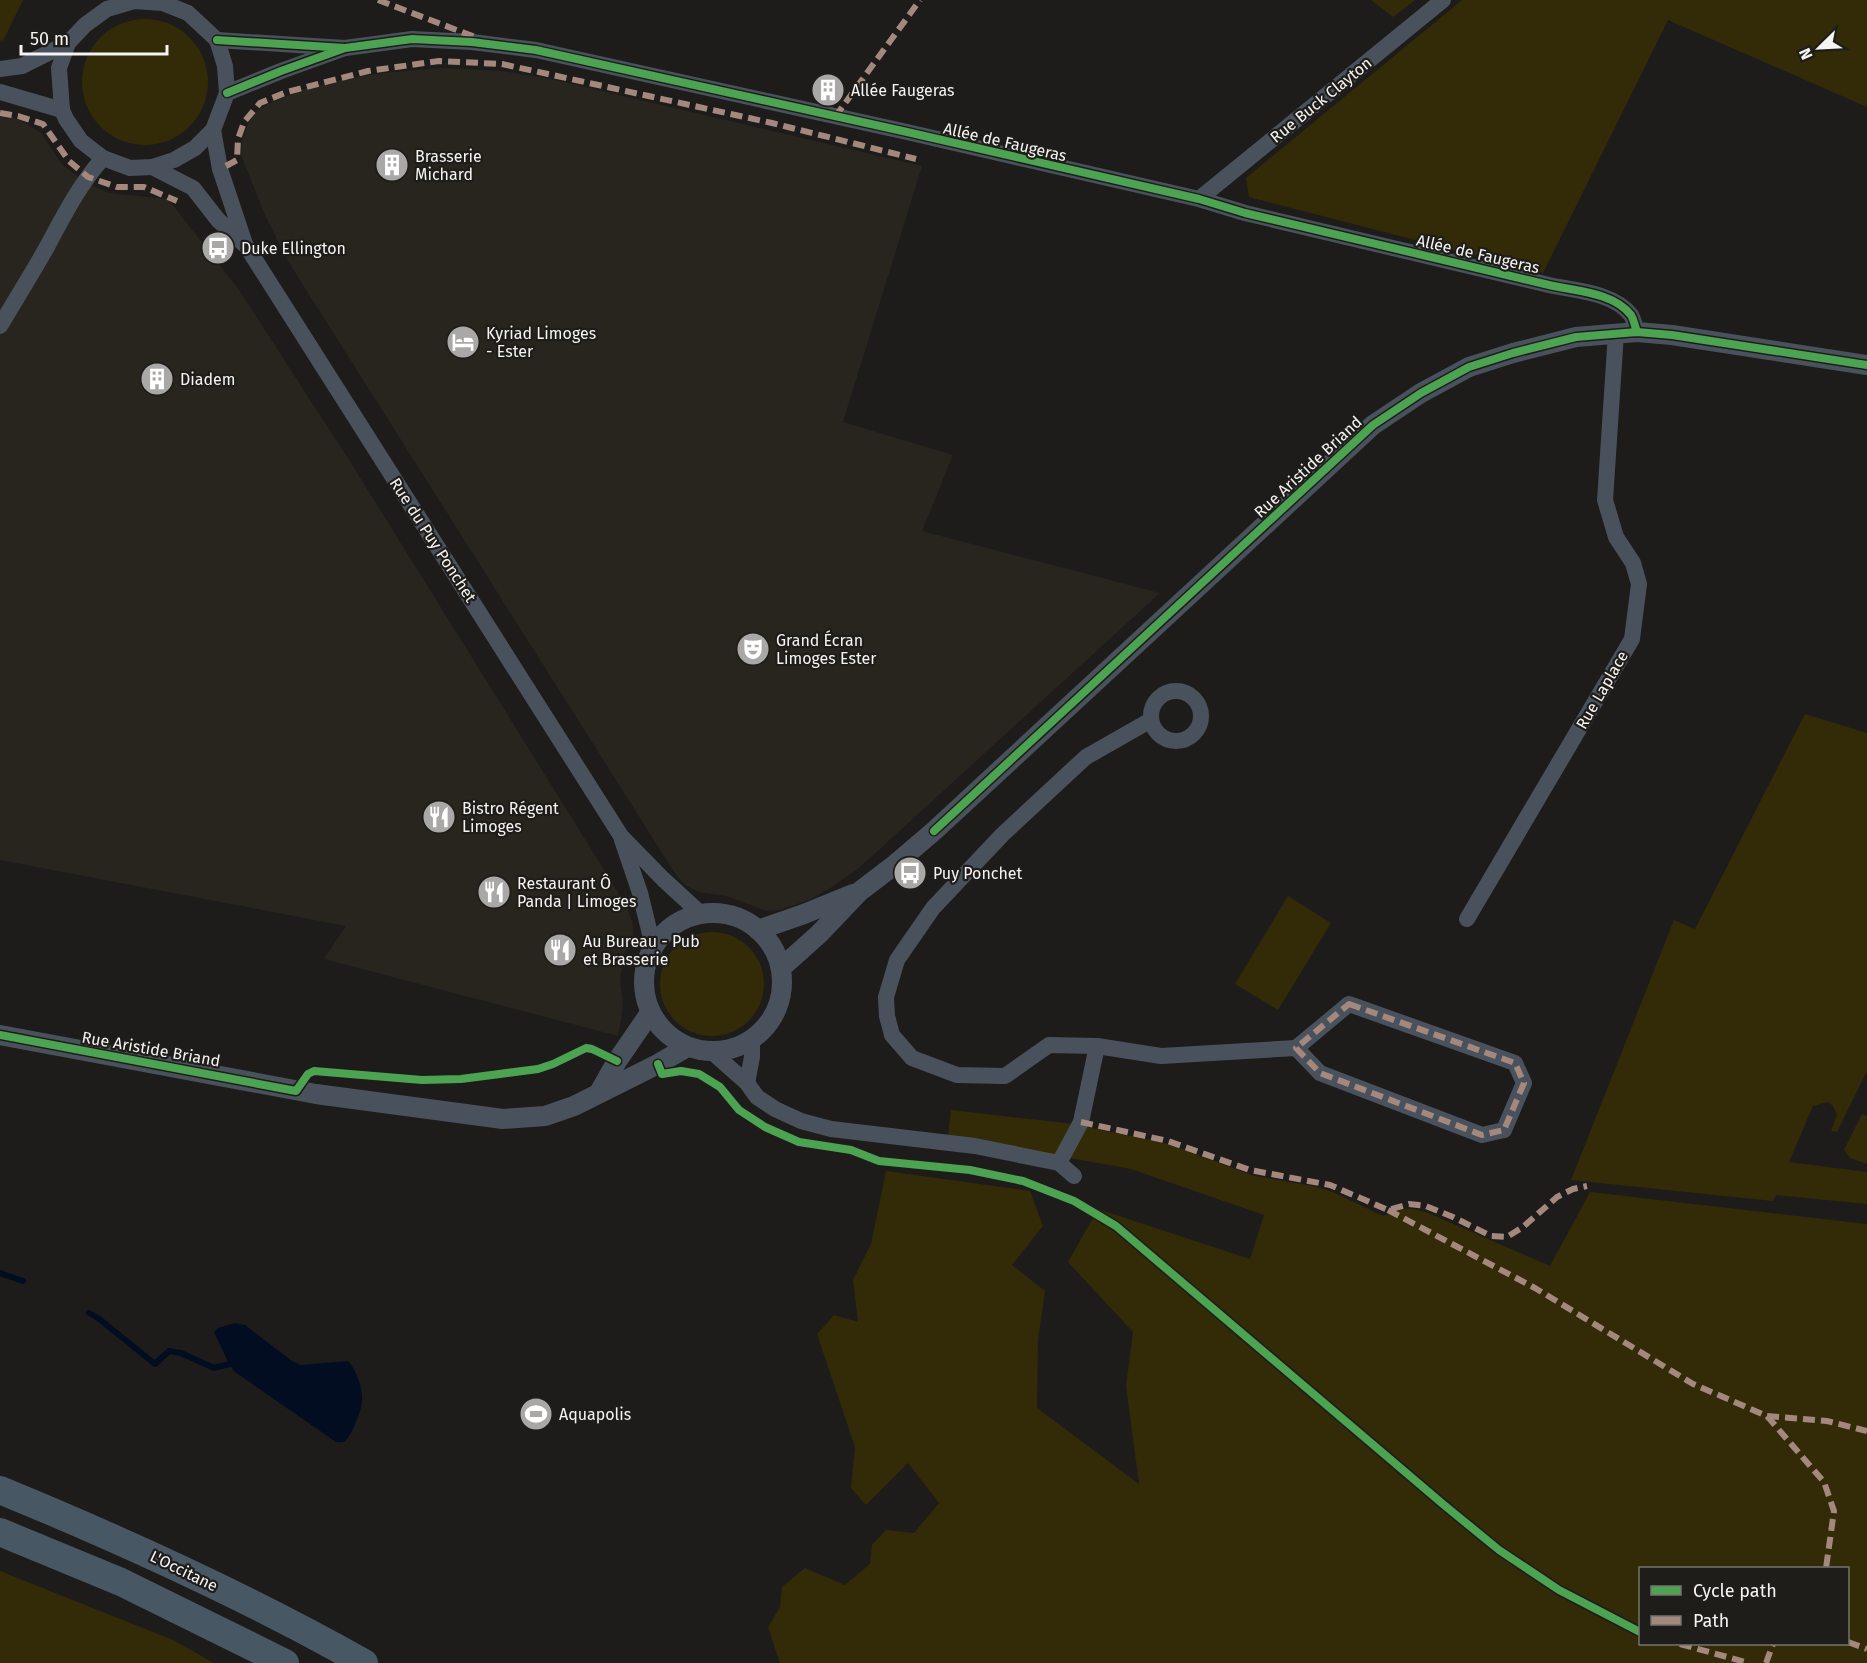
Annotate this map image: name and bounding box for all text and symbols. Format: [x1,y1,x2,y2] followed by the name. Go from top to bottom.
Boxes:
[21,18,166,56] scale bar
[1789,18,1849,78] north arrow
[30,28,69,50] text: 50 m
[1795,45,1817,63] text: N
[1266,53,1376,147] street label: Rue Buck Clayton
[810,72,846,108] building icon: Allée Faugeras
[851,81,954,100] place label: Allée Faugeras
[941,119,1069,165] street label: Allée de Faugeras
[374,147,410,183] building icon: Brasserie Michard
[415,147,482,184] place label: Brasserie Michard
[200,230,236,266] bus stop icon: Duke Ellington
[1414,231,1542,277] street label: Allée de Faugeras
[241,239,346,258] place label: Duke Ellington
[445,324,481,360] hotel icon: Kyriad Limoges - Ester
[486,324,596,361] place label: Kyriad Limoges - Ester
[139,361,175,397] building icon: Diadem
[180,370,236,389] place label: Diadem
[1250,412,1366,522] street label: Rue Aristide Briand
[386,474,480,606] street label: Rue du Puy Ponchet
[776,630,877,668] place label: Grand Écran Limoges Ester
[735,631,771,667] theatre icon: Grand Écran Limoges Ester
[1572,647,1632,733] street label: Rue Laplace
[421,799,457,835] restaurant icon: Bistro Régent Limoges
[462,799,559,836] place label: Bistro Régent Limoges
[892,855,928,891] bus stop icon: Puy Ponchet
[933,864,1023,883] place label: Puy Ponchet
[517,873,637,911] place label: Restaurant Ô Panda | Limoges
[476,874,512,910] restaurant icon: Restaurant Ô Panda | Limoges
[542,932,578,968] restaurant icon: Au Bureau - Pub et Brasserie
[583,932,700,969] place label: Au Bureau - Pub et Brasserie
[80,1027,222,1071] street label: Rue Aristide Briand
[518,1396,554,1432] sports icon: Aquapolis
[559,1405,631,1424] place label: Aquapolis
[147,1546,221,1596] street label: L'Occitane
[1639,1567,1849,1645] legend
[1693,1580,1777,1602] text: Cycle path
[1693,1610,1729,1632] text: Path

